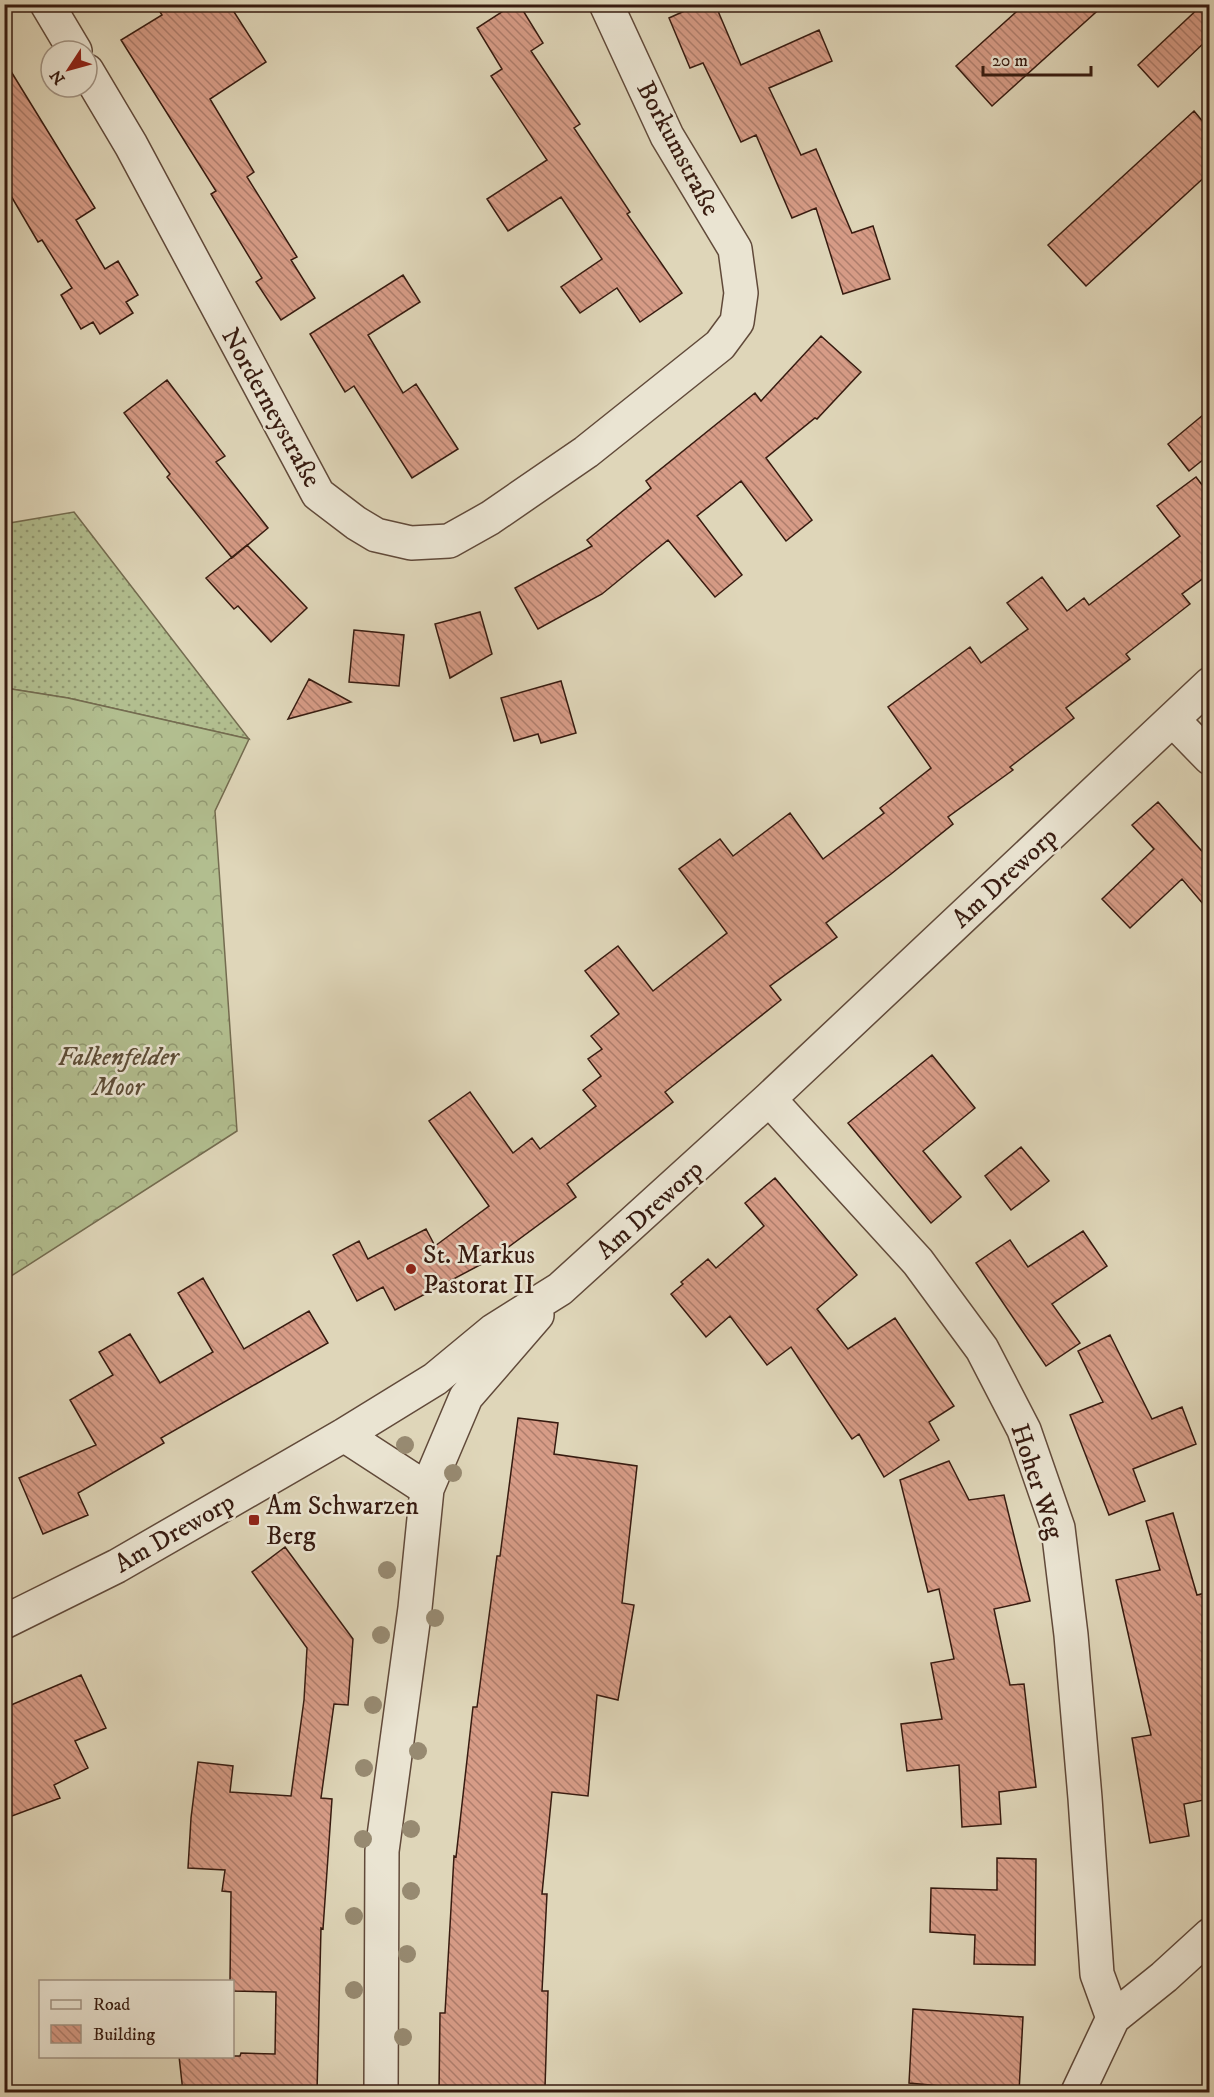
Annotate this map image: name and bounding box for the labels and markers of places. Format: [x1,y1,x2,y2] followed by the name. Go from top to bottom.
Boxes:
[423,1239,535,1302] place label: St. Markus Pastorat II
[404,1262,418,1276] marker: St. Markus Pastorat II
[266,1490,419,1553] place label: Am Schwarzen Berg
[247,1513,261,1527] marker: Am Schwarzen Berg

